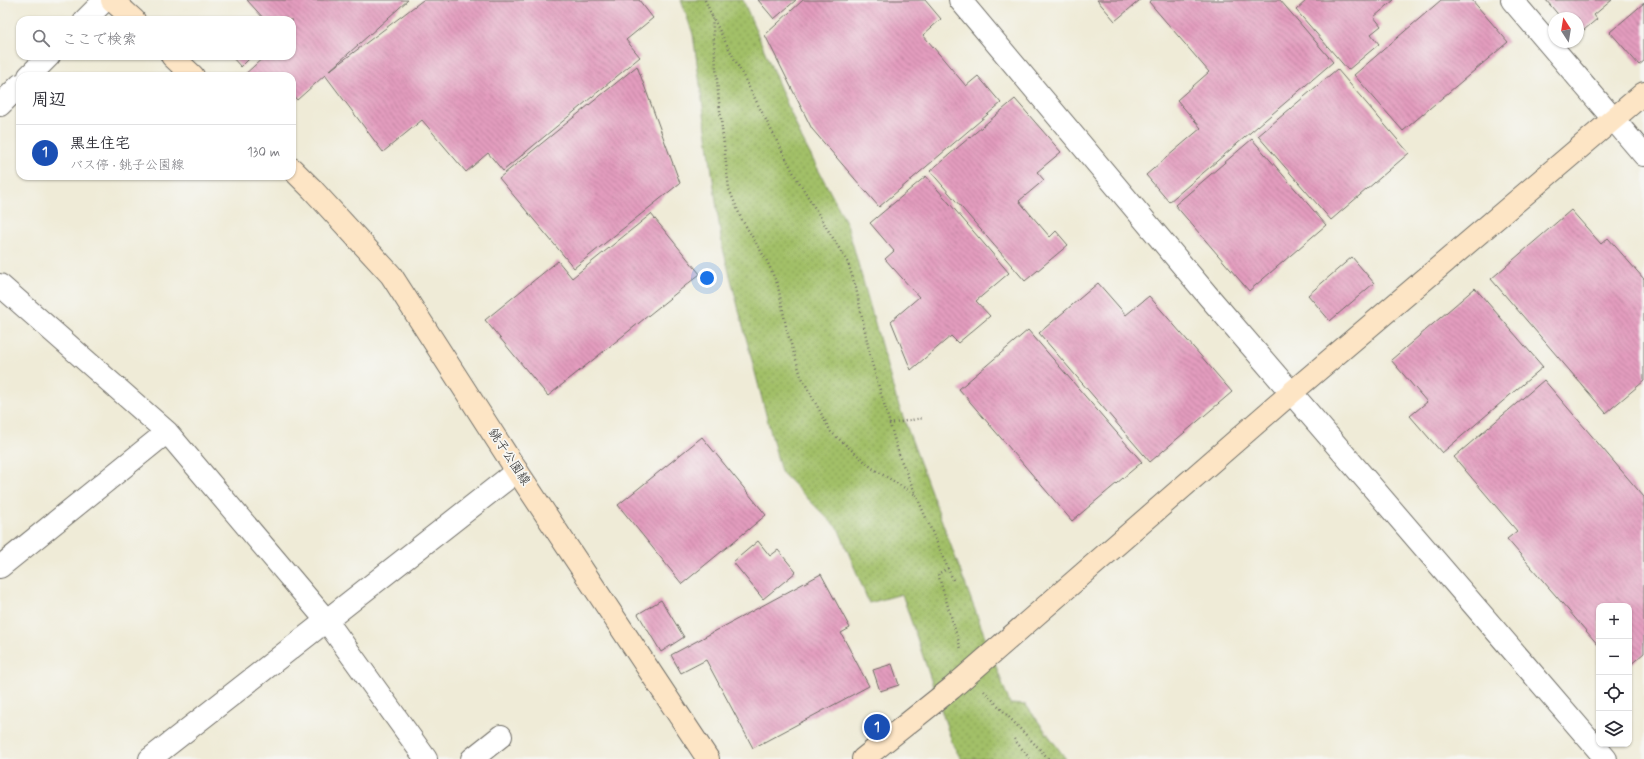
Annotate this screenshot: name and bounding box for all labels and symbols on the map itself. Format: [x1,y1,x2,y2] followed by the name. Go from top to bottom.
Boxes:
[1548,12,1584,48] north arrow
[697,268,717,288] your location
[484,425,534,490] street label: 銚子公園線
[864,712,890,742] pin: 1

